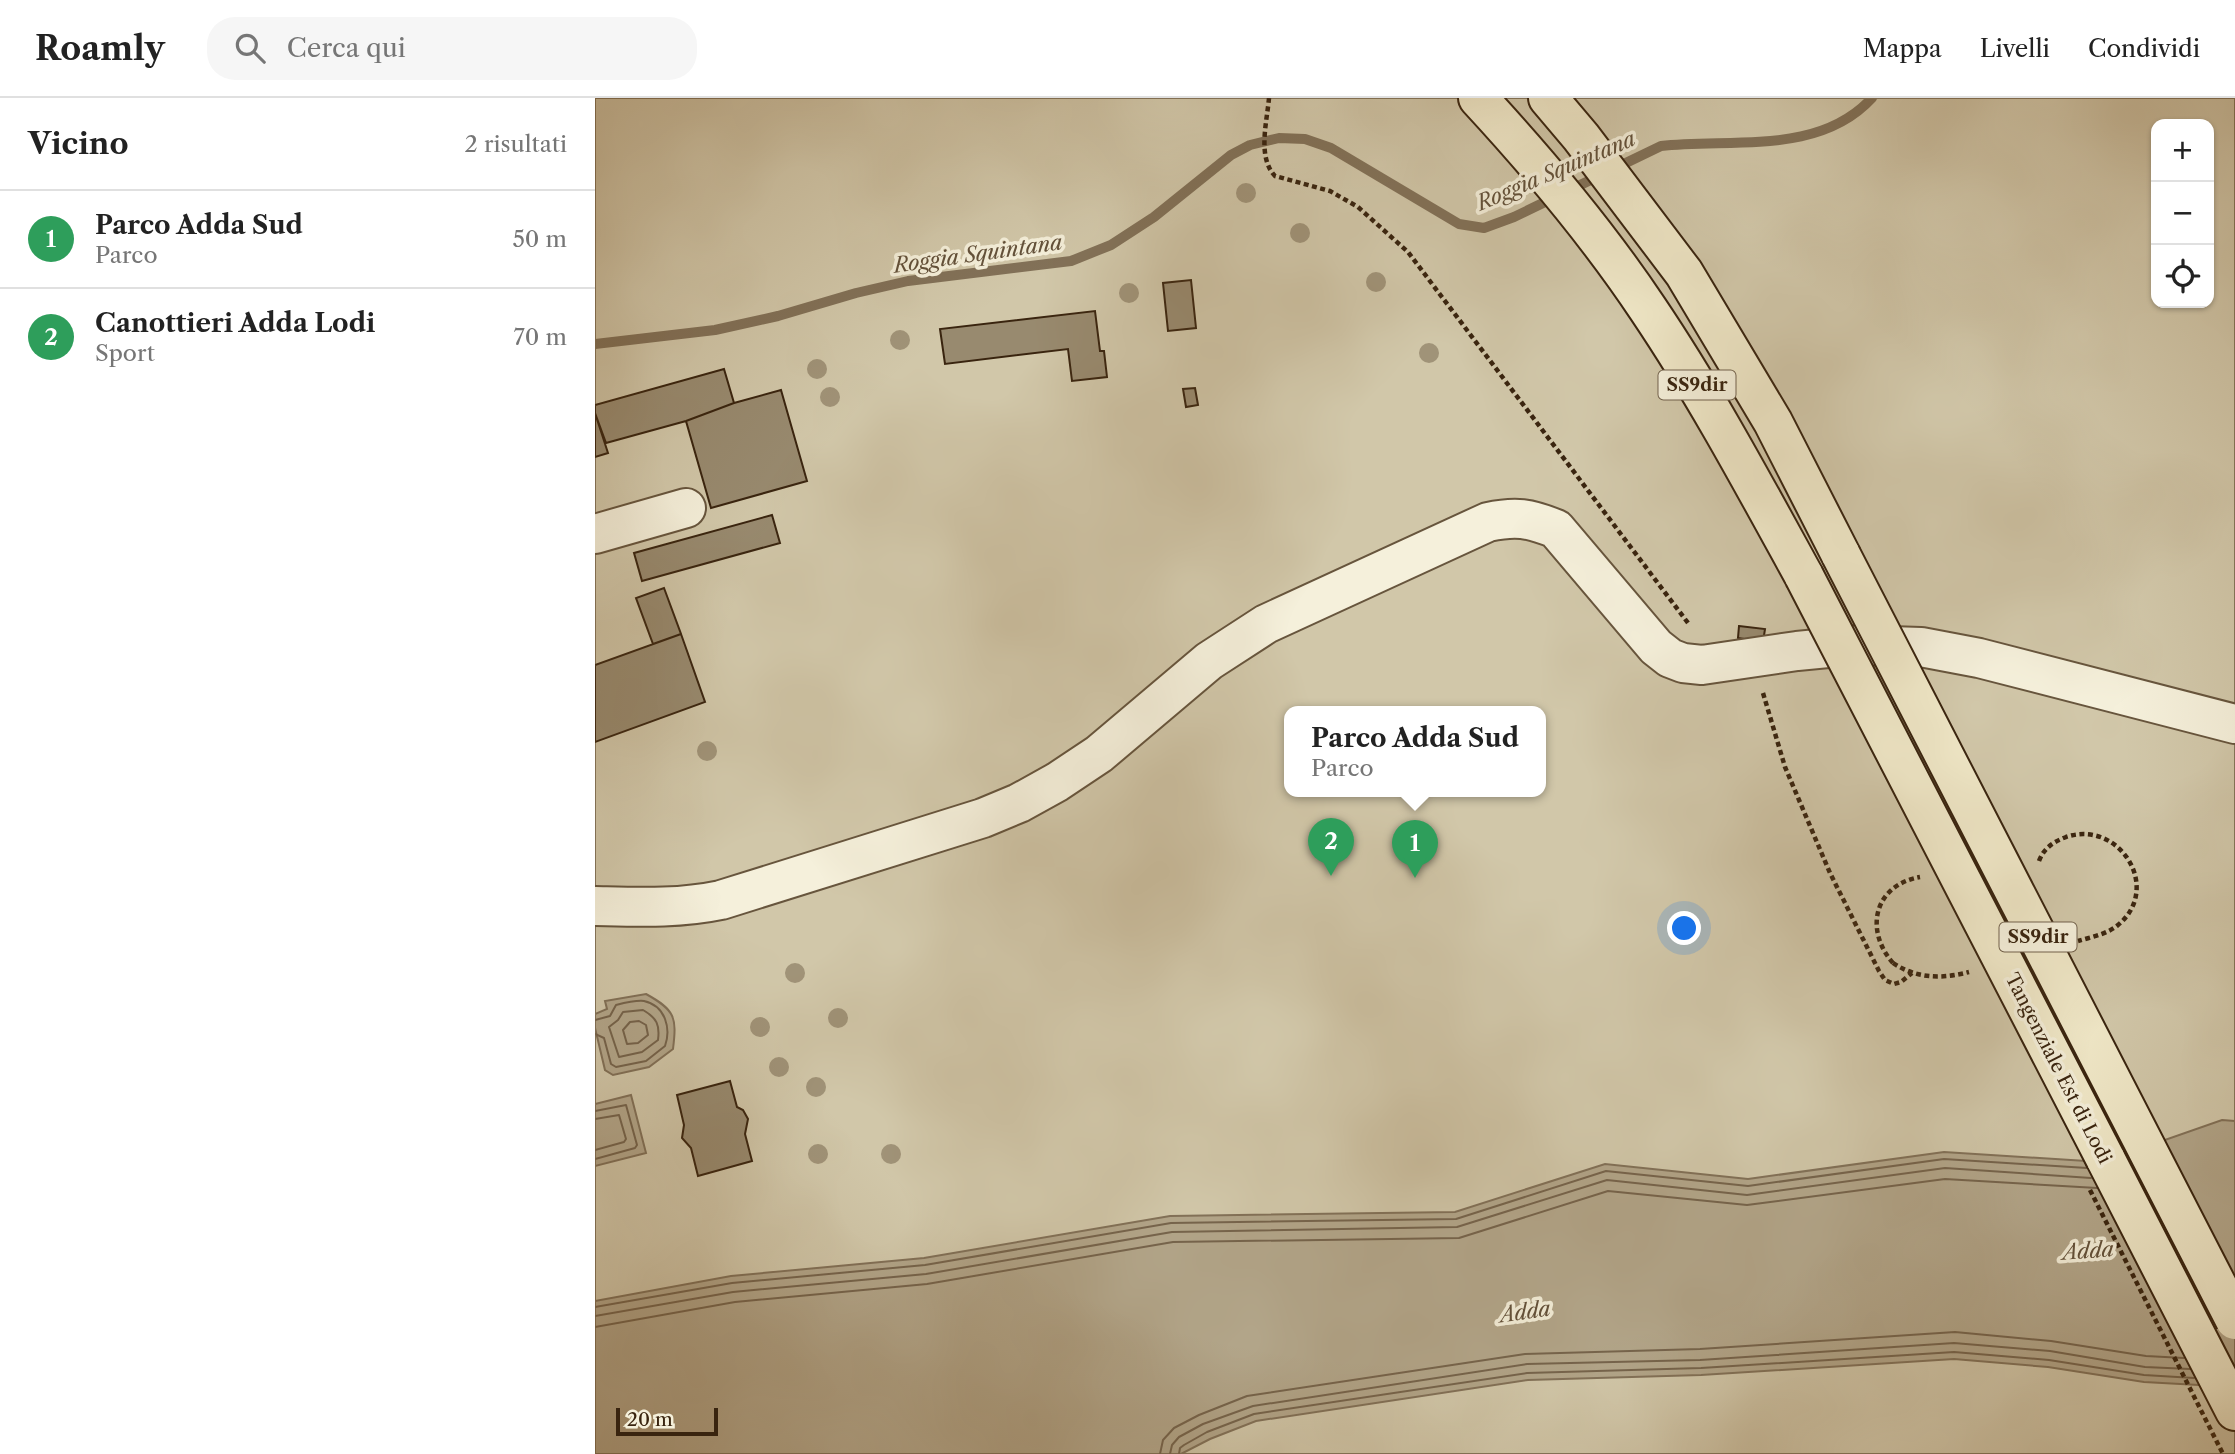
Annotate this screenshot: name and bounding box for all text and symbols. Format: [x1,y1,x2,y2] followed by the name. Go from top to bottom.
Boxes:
[207,17,697,80] search box
[35,28,165,69] text: Roamly
[231,29,269,67] icon: search
[287,32,406,64] text: Cerca qui
[1863,34,1942,63] text: Mappa
[1980,34,2050,63] text: Livelli
[2088,34,2200,63] text: Condividi
[2151,119,2214,308] map controls
[2151,119,2214,182] button: +
[28,125,128,162] text: Vicino
[1471,126,1639,216] water label: Roggia Squintana
[465,130,567,158] text: 2 risultati
[2151,182,2214,245] button: −
[95,209,303,241] text: Parco Adda Sud
[46,225,56,253] text: 1
[512,225,567,253] text: 50 m
[890,229,1064,278] water label: Roggia Squintana
[95,241,158,269] text: Parco
[2151,245,2214,308] button: locate
[95,307,375,339] text: Canottieri Adda Lodi
[44,323,58,351] text: 2
[514,323,567,351] text: 70 m
[95,339,155,367] text: Sport
[1659,370,1735,400] road number: SS9dir
[1284,706,1546,797] popup
[1311,722,1519,754] text: Parco Adda Sud
[1311,754,1374,782] text: Parco
[1308,818,1354,876] pin: 2
[1392,820,1438,878] pin: 1
[1667,911,1701,945] your location
[1999,922,2077,952] road number: SS9dir
[2000,969,2117,1167] street label: Tangenziale Est di Lodi
[2058,1236,2115,1265] water label: Adda
[1495,1295,1553,1328] water label: Adda
[616,1405,717,1437] scale bar
[627,1408,673,1431] text: 20 m

